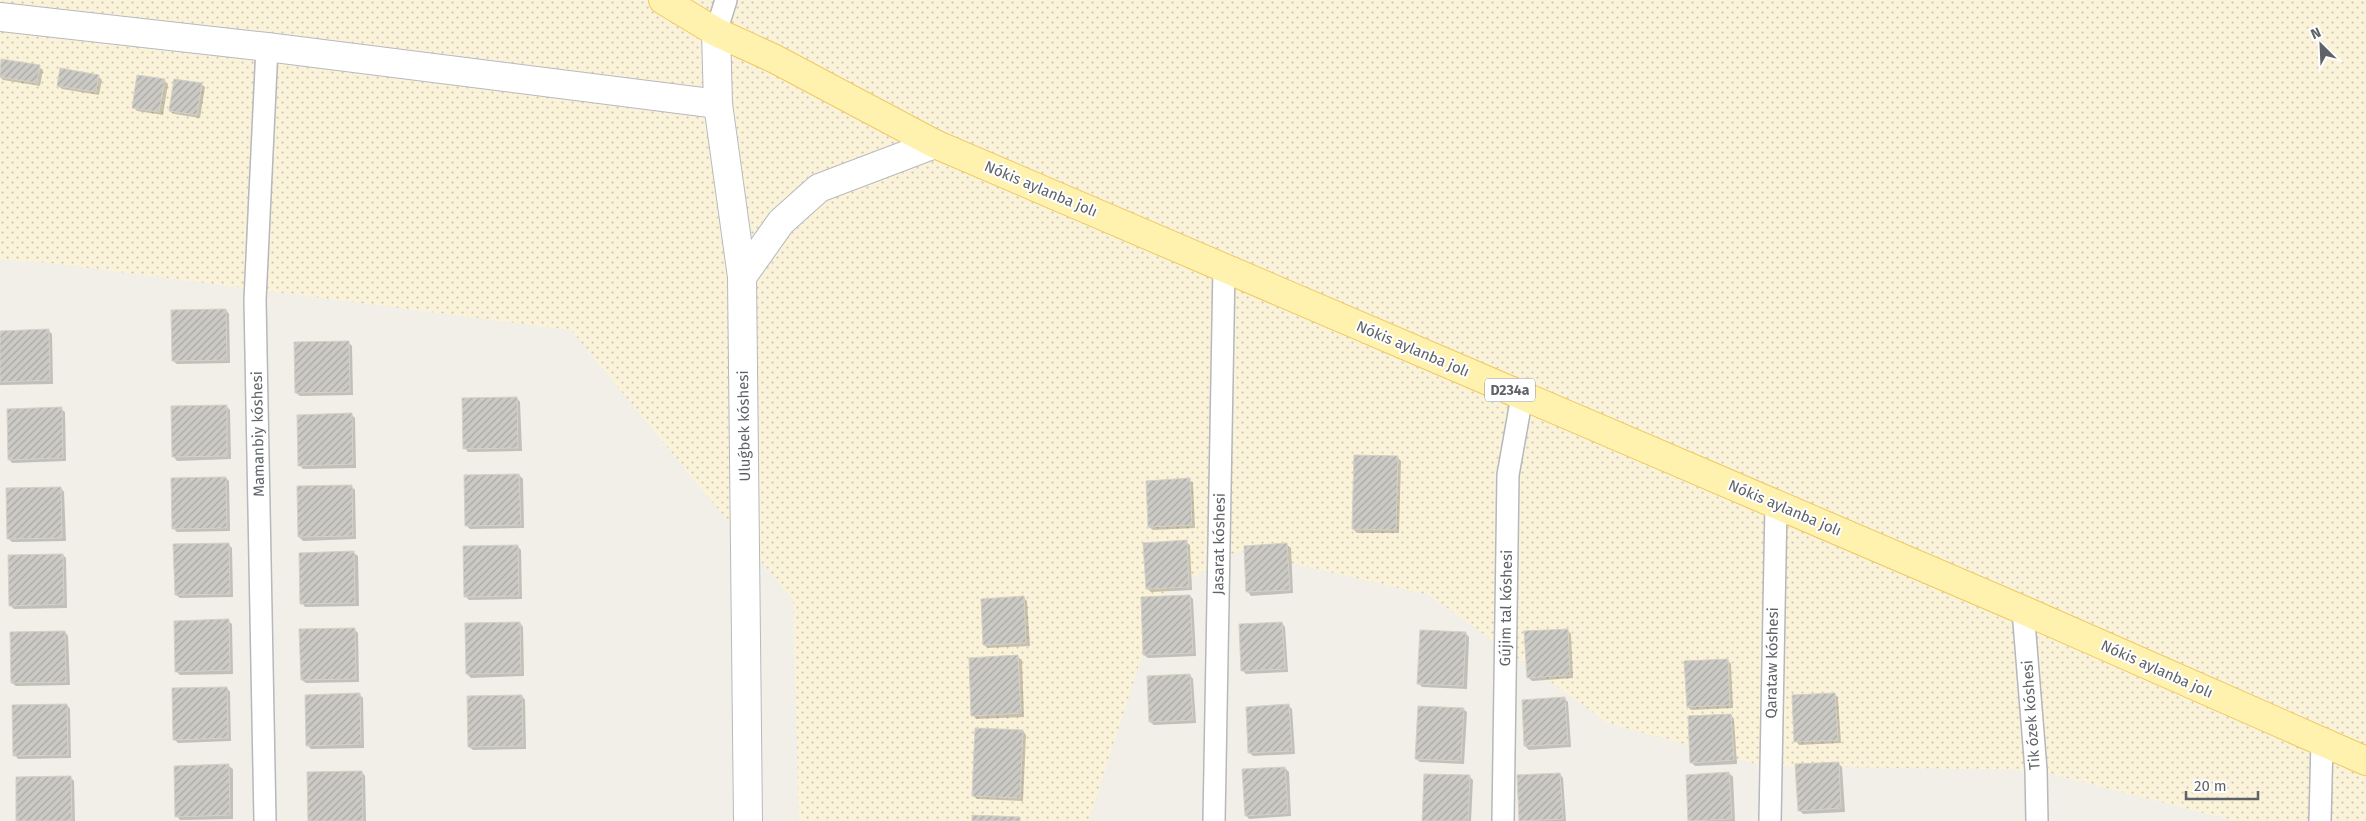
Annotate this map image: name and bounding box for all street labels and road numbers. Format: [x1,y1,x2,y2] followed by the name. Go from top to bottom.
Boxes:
[982,157,1100,221] street label: Nókis aylanba jolı
[1354,317,1472,381] street label: Nókis aylanba jolı
[734,370,754,482] street label: Uluǵbek kóshesi
[248,371,268,497] street label: Mamanbiy kóshesi
[1485,378,1535,402] road number: D234a
[1726,476,1844,540] street label: Nókis aylanba jolı
[1209,493,1229,595] street label: Jasarat kóshesi
[1496,550,1516,666] street label: Gújim tal kóshesi
[1762,607,1782,719] street label: Qarataw kóshesi
[2098,636,2216,702] street label: Nókis aylanba jolı
[2018,659,2044,771] street label: Tik ózek kóshesi

